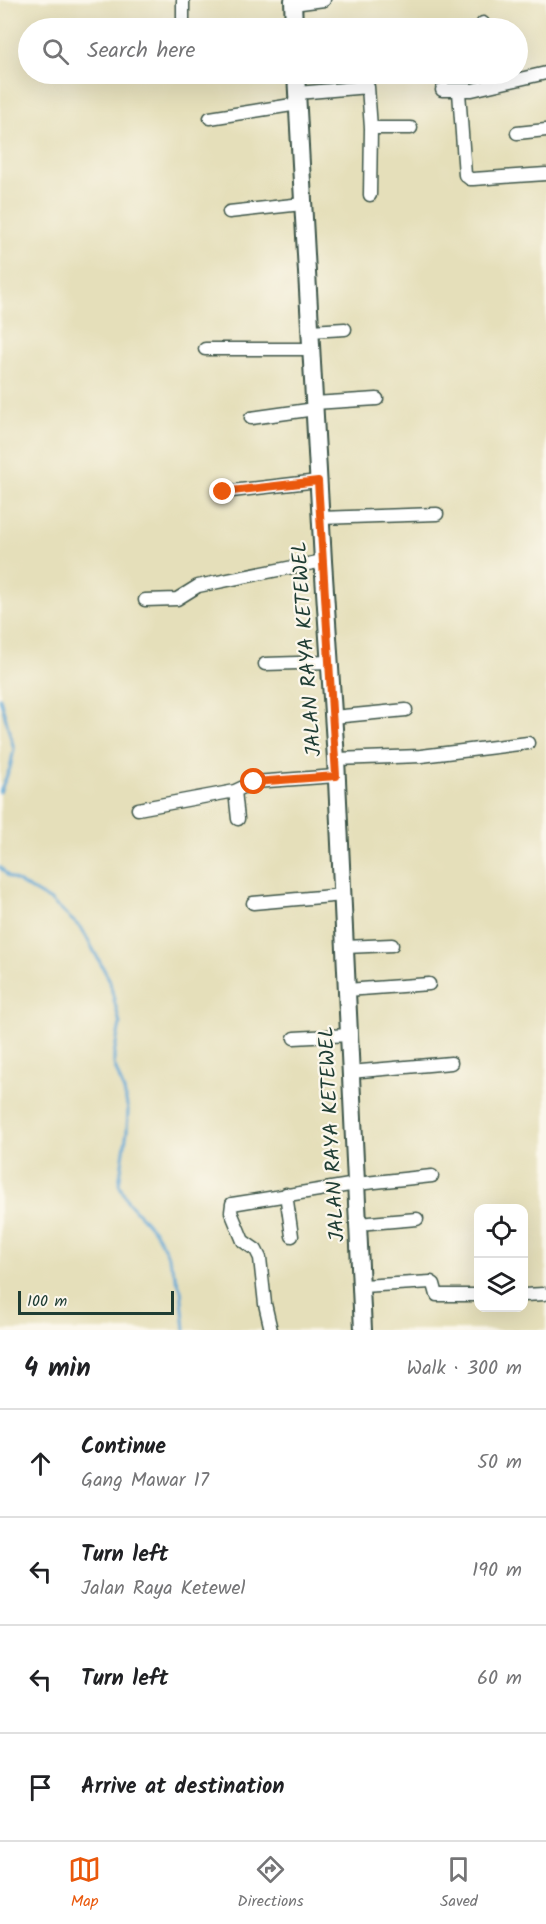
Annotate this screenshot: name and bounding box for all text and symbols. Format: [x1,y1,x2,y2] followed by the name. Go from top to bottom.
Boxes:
[18,18,528,84] search box
[87,34,195,69] text: Search here
[39,35,72,68] icon: search
[209,478,235,504] route end
[283,540,331,758] street label: JALAN RAYA KETEWEL
[240,768,266,794] route start
[310,1025,355,1243] street label: JALAN RAYA KETEWEL
[474,1204,528,1312] map controls
[474,1204,528,1258] button: locate
[474,1258,528,1312] button: layers
[18,1288,174,1316] scale bar
[27,1289,67,1314] text: 100 m
[24,1348,91,1390] text: 4 min
[407,1353,522,1385] text: Walk · 300 m
[81,1430,166,1465] text: Continue
[24,1447,57,1480] icon: ahead
[477,1447,522,1479] text: 50 m
[81,1465,209,1497] text: Gang Mawar 17
[81,1538,168,1573] text: Turn left
[24,1555,57,1588] icon: left
[472,1555,522,1587] text: 190 m
[81,1573,245,1605] text: Jalan Raya Ketewel
[81,1662,168,1697] text: Turn left
[24,1663,57,1696] icon: left
[477,1663,522,1695] text: 60 m
[81,1770,284,1805] text: Arrive at destination
[24,1771,57,1804] icon: arrive
[68,1853,101,1914] tab: Map
[237,1853,304,1914] tab: Directions
[440,1853,478,1914] tab: Saved

